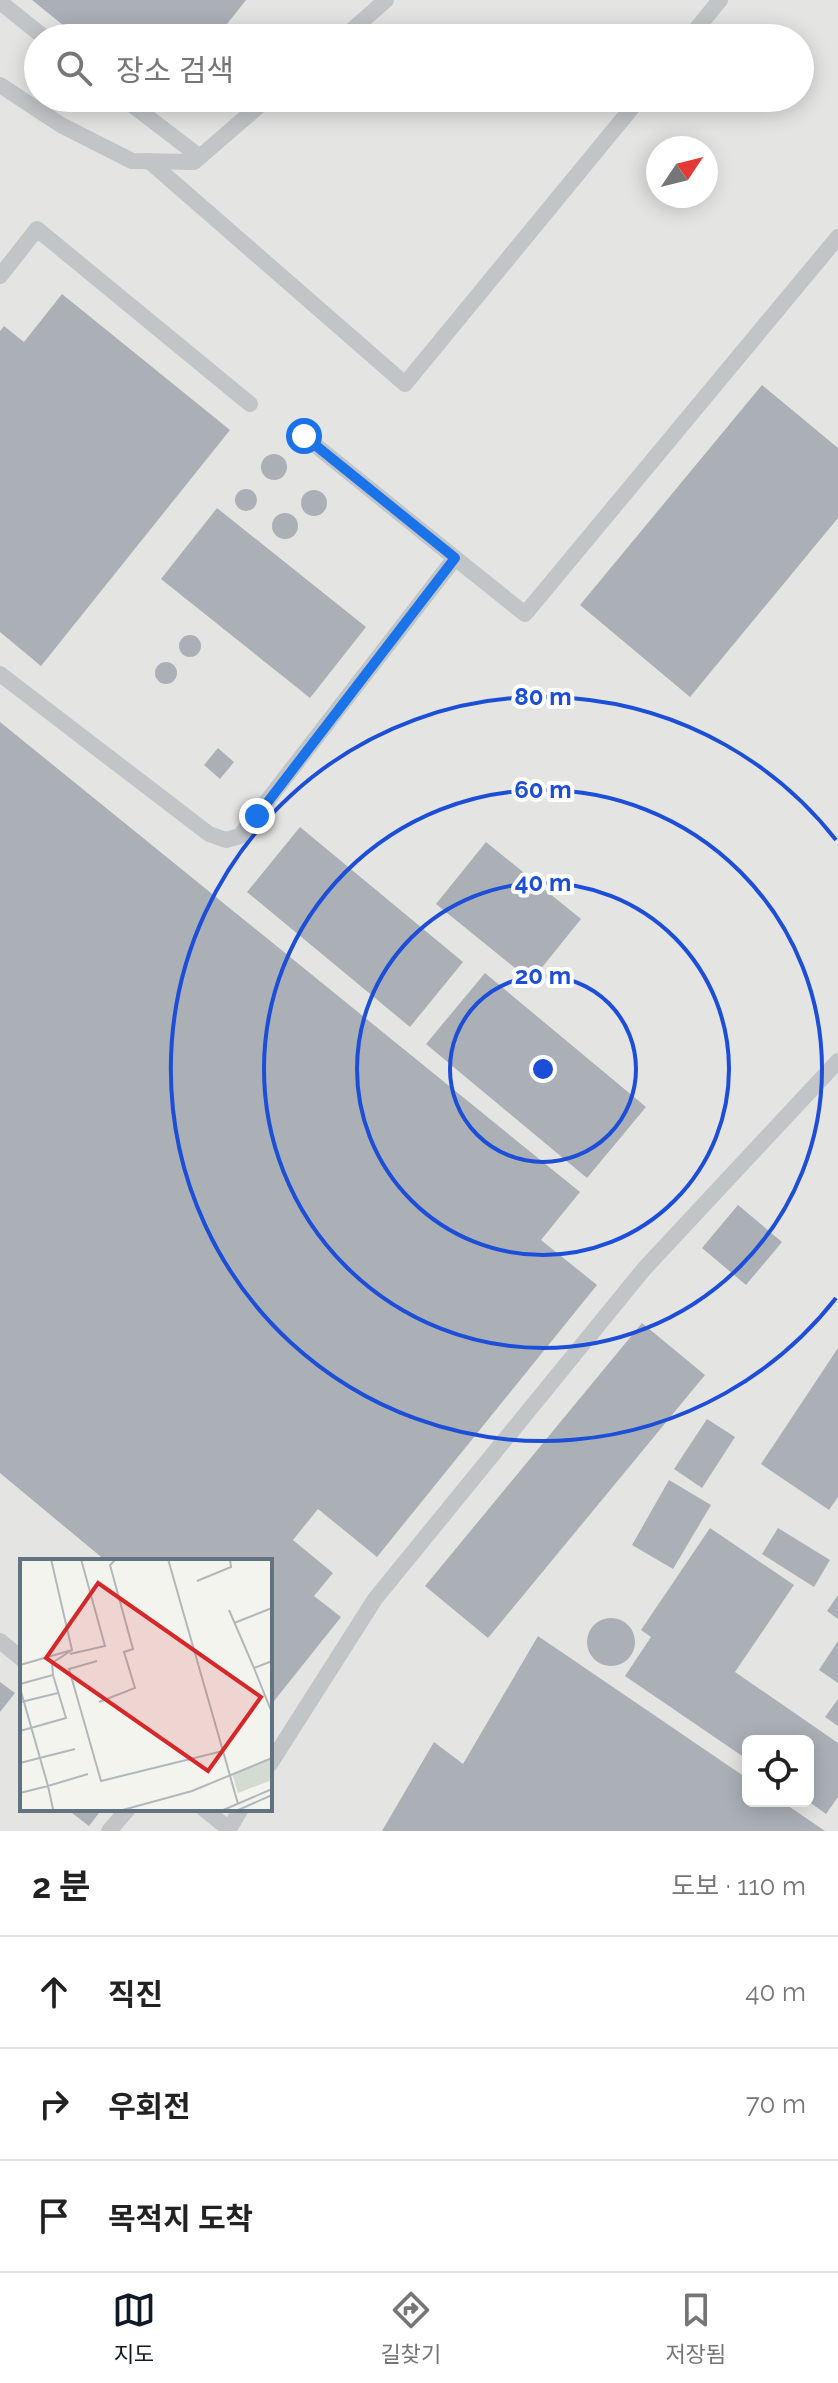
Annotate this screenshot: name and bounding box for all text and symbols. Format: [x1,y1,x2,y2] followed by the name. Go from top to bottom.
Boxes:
[24,24,814,112] search box
[52,46,96,90] icon: search
[116,53,234,88] text: 장소 검색
[646,136,718,208] north arrow
[286,418,322,454] route start
[514,682,572,711] text: 80 m
[514,775,572,804] text: 60 m
[239,798,275,834] route end
[515,868,571,897] text: 40 m
[515,961,571,990] text: 20 m
[529,1055,557,1083] centre of rings
[20,1559,272,1811] inset map
[742,1735,814,1807] map controls
[742,1735,814,1807] button: locate
[32,1866,91,1906] text: 2 분
[671,1871,806,1901] text: 도보 · 110 m
[32,1970,76,2014] icon: ahead
[108,1977,163,2012] text: 직진
[745,1977,806,2007] text: 40 m
[32,2082,76,2126] icon: right
[108,2089,191,2124] text: 우회전
[746,2089,806,2119] text: 70 m
[32,2194,76,2238] icon: arrive
[108,2201,253,2236] text: 목적지 도착
[112,2288,156,2368] tab: 지도
[380,2288,441,2368] tab: 길찾기
[665,2288,726,2368] tab: 저장됨

